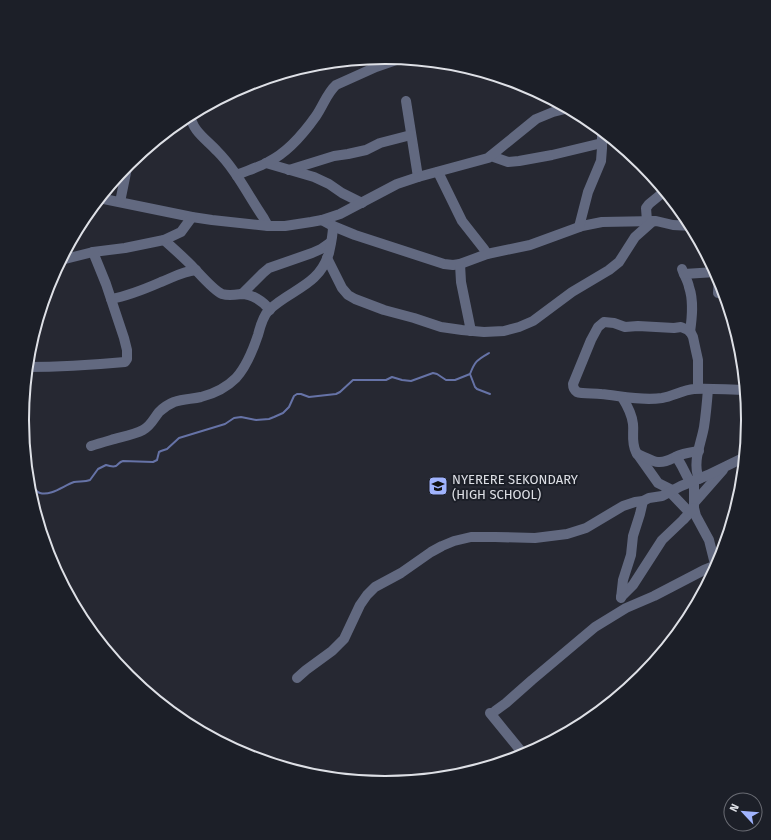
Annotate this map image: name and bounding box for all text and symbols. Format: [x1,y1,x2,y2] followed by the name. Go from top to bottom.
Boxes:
[452,472,579,502] place label: NYERERE SEKONDARY (HIGH SCHOOL)
[427,475,449,497] school or university icon: NYERERE SEKONDARY (HIGH SCHOOL)
[723,792,763,832] north arrow
[727,802,742,814] text: N

